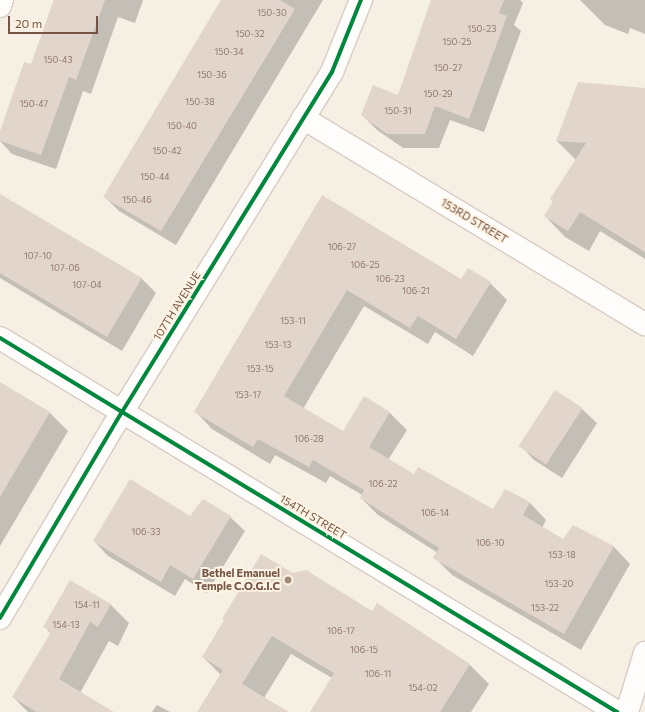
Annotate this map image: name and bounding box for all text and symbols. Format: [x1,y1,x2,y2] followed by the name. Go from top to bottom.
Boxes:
[10,8,100,34] scale bar
[257,8,287,18] house number: 150-30
[15,16,42,30] text: 20 m
[468,24,496,34] house number: 150-23
[236,29,264,39] house number: 150-32
[443,37,471,47] house number: 150-25
[214,47,244,57] house number: 150-34
[43,55,73,65] house number: 150-43
[434,63,462,73] house number: 150-27
[197,70,227,80] house number: 150-36
[423,89,453,99] house number: 150-29
[185,97,215,107] house number: 150-38
[20,99,48,109] house number: 150-47
[384,106,412,116] house number: 150-31
[167,121,197,131] house number: 150-40
[153,146,181,156] house number: 150-42
[140,172,170,182] house number: 150-44
[122,195,152,205] house number: 150-46
[438,196,510,246] street label: 153RD STREET
[328,242,356,252] house number: 106-27
[24,251,52,261] house number: 107-10
[350,260,380,270] house number: 106-25
[50,263,80,273] house number: 107-06
[151,269,203,343] street label: 107TH AVENUE
[375,274,405,284] house number: 106-23
[72,280,102,290] house number: 107-04
[402,286,430,296] house number: 106-21
[280,316,306,326] house number: 153-11
[265,340,291,350] house number: 153-13
[247,364,273,374] house number: 153-15
[235,390,261,400] house number: 153-17
[294,434,324,444] house number: 106-28
[369,479,397,489] house number: 106-22
[277,492,349,542] street label: 154TH STREET
[421,508,449,518] house number: 106-14
[131,527,161,537] house number: 106-33
[476,538,504,548] house number: 106-10
[548,550,576,560] house number: 153-18
[195,567,280,593] place label: Bethel Emanuel Temple C.O.G.I.C
[283,575,293,585] marker: Bethel Emanuel Temple C.O.G.I.C
[545,579,573,589] house number: 153-20
[74,600,100,610] house number: 154-11
[531,603,559,613] house number: 153-22
[52,620,80,630] house number: 154-13
[327,626,355,636] house number: 106-17
[350,645,378,655] house number: 106-15
[365,669,391,679] house number: 106-11
[408,683,438,693] house number: 154-02

